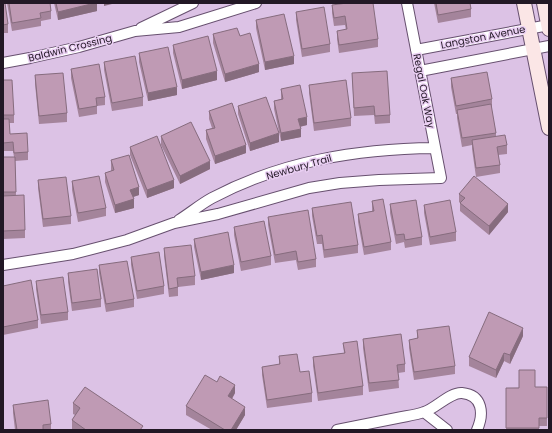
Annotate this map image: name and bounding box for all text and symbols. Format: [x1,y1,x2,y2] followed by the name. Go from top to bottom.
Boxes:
[439,21,527,53] street label: Langston Avenue
[27,30,113,66] street label: Baldwin Crossing
[409,52,439,130] street label: Regal Oak Way
[265,150,333,184] street label: Newbury Trail

